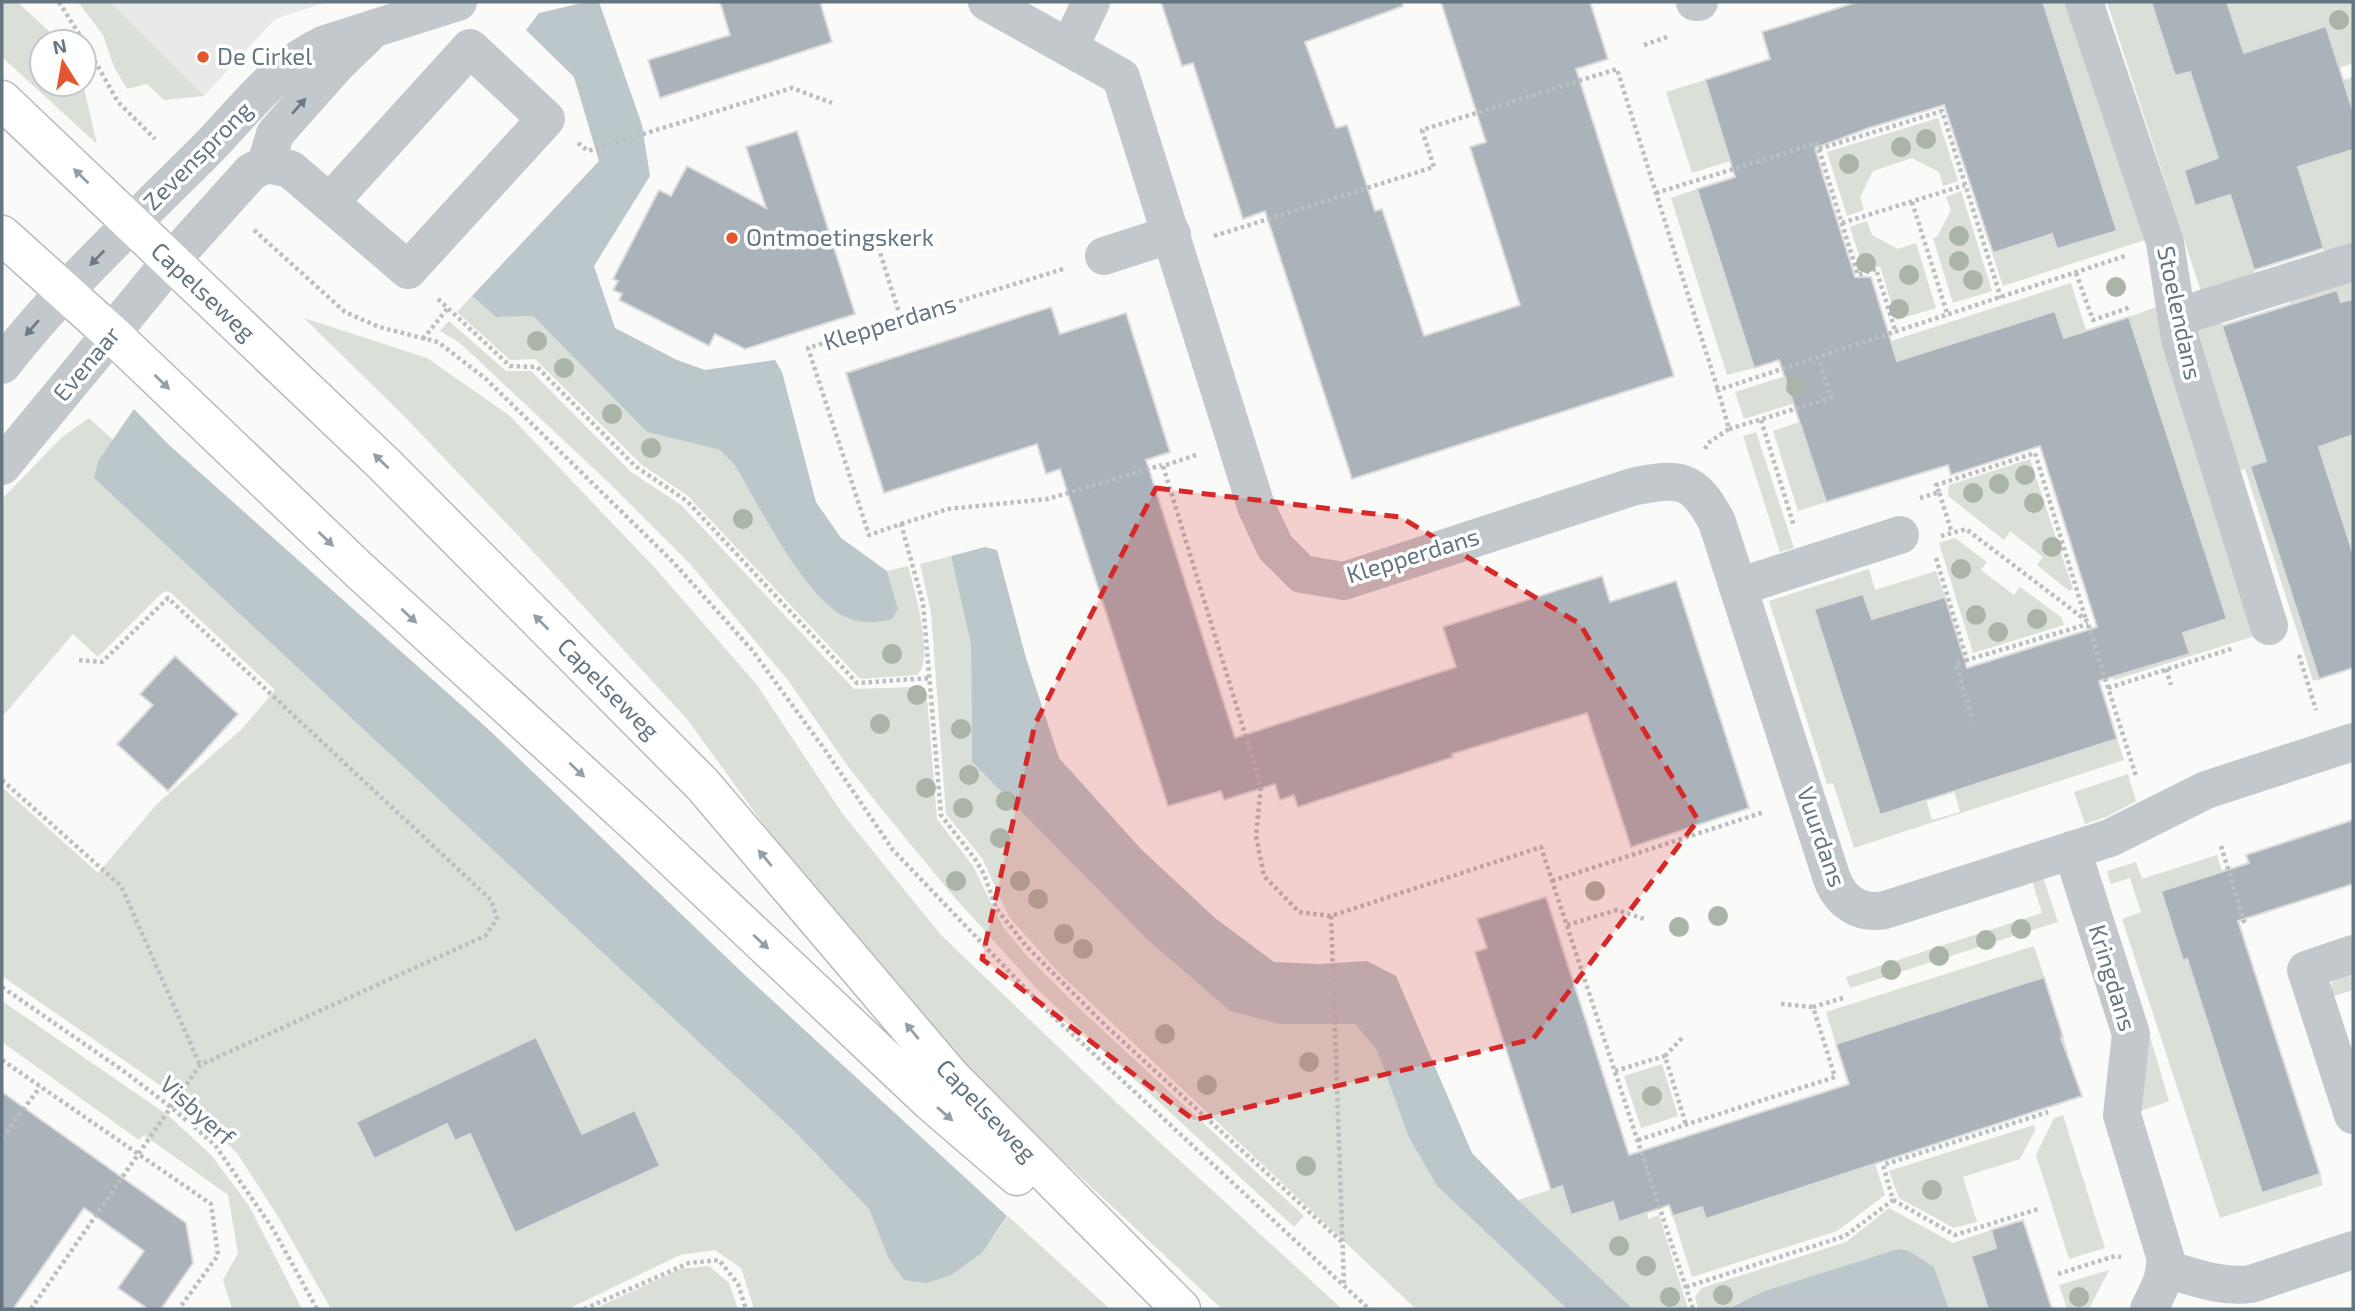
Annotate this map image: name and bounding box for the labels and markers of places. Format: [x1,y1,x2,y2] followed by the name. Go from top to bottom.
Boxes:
[217,41,312,70] place label: De Cirkel
[195,49,211,65] marker: De Cirkel
[746,222,934,251] place label: Ontmoetingskerk
[724,230,740,246] marker: Ontmoetingskerk

